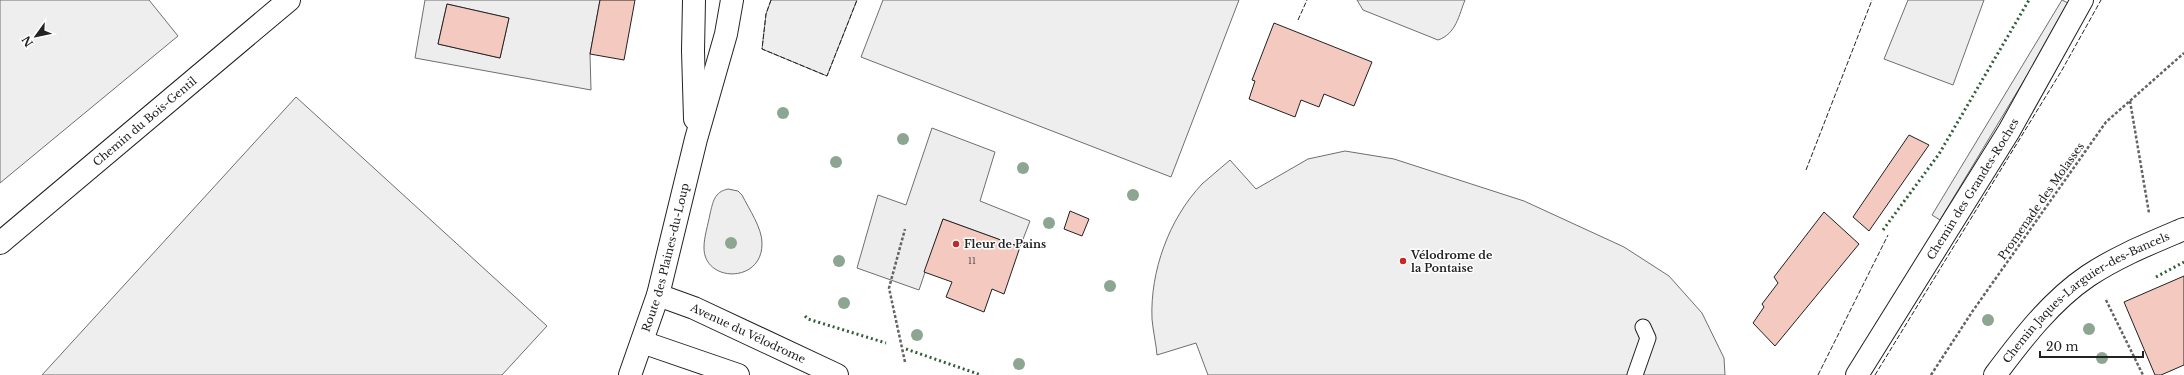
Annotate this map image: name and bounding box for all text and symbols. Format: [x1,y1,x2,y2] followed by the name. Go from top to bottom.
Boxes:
[16,16,56,56] north arrow
[19,33,36,50] text: N
[90,73,200,169] street label: Chemin du Bois-Gentil
[1924,116,2022,262] street label: Chemin des Grandes-Roches
[1995,140,2087,262] street label: Promenade des Molasses
[639,182,692,334] street label: Route des Plaines-du-Loup
[2000,229,2172,366] street label: Chemin Jaques-Larguier-des-Bancels
[964,237,1046,251] place label: Fleur de Pains
[951,239,961,249] marker: Fleur de Pains
[1410,248,1493,275] place label: Vélodrome de la Pontaise
[968,255,976,266] house number: 11
[1398,256,1408,266] marker: Vélodrome de la Pontaise
[687,300,808,366] street label: Avenue du Vélodrome
[2040,333,2143,359] scale bar
[2046,339,2078,354] text: 20 m

